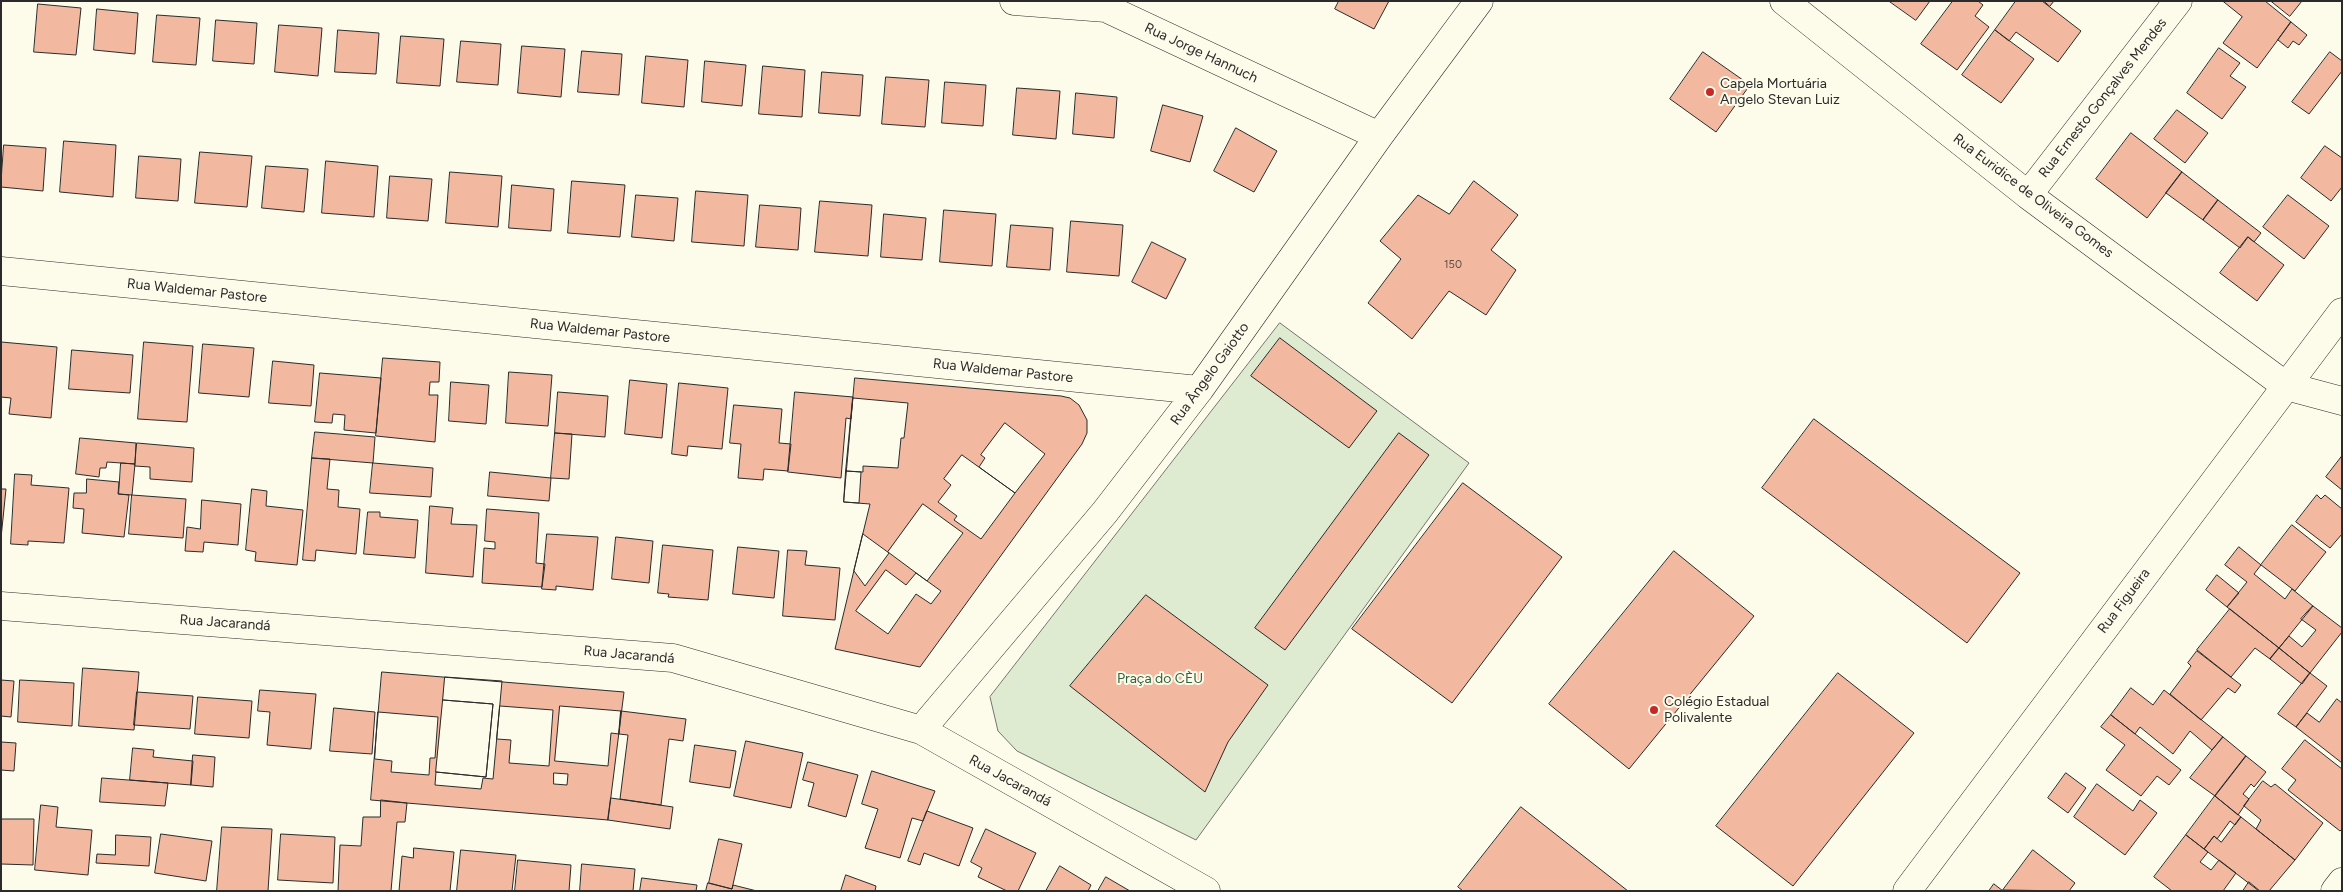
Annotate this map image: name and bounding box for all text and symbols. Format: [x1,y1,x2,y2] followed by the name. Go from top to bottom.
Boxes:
[2035,15,2171,181] street label: Rua Ernesto Gonçalves Mendes
[1142,19,1260,87] street label: Rua Jorge Hannuch
[1720,76,1840,108] place label: Capela Mortuária Angelo Stevan Luiz
[1704,86,1716,98] marker: Capela Mortuária Angelo Stevan Luiz
[1950,130,2116,262] street label: Rua Euridice de Oliveira Gomes
[1444,258,1462,272] house number: 150
[126,275,268,307] street label: Rua Waldemar Pastore
[529,315,671,347] street label: Rua Waldemar Pastore
[1167,319,1253,429] street label: Rua Ângelo Gaiotto
[932,355,1074,387] street label: Rua Waldemar Pastore
[2094,565,2154,637] street label: Rua Figueira
[179,611,271,635] street label: Rua Jacarandá
[583,643,675,667] street label: Rua Jacarandá
[1117,671,1203,687] park label: Praça do CÈU
[1664,694,1769,726] place label: Colégio Estadual Polivalente
[1648,704,1660,716] marker: Colégio Estadual Polivalente
[966,752,1054,810] street label: Rua Jacarandá

